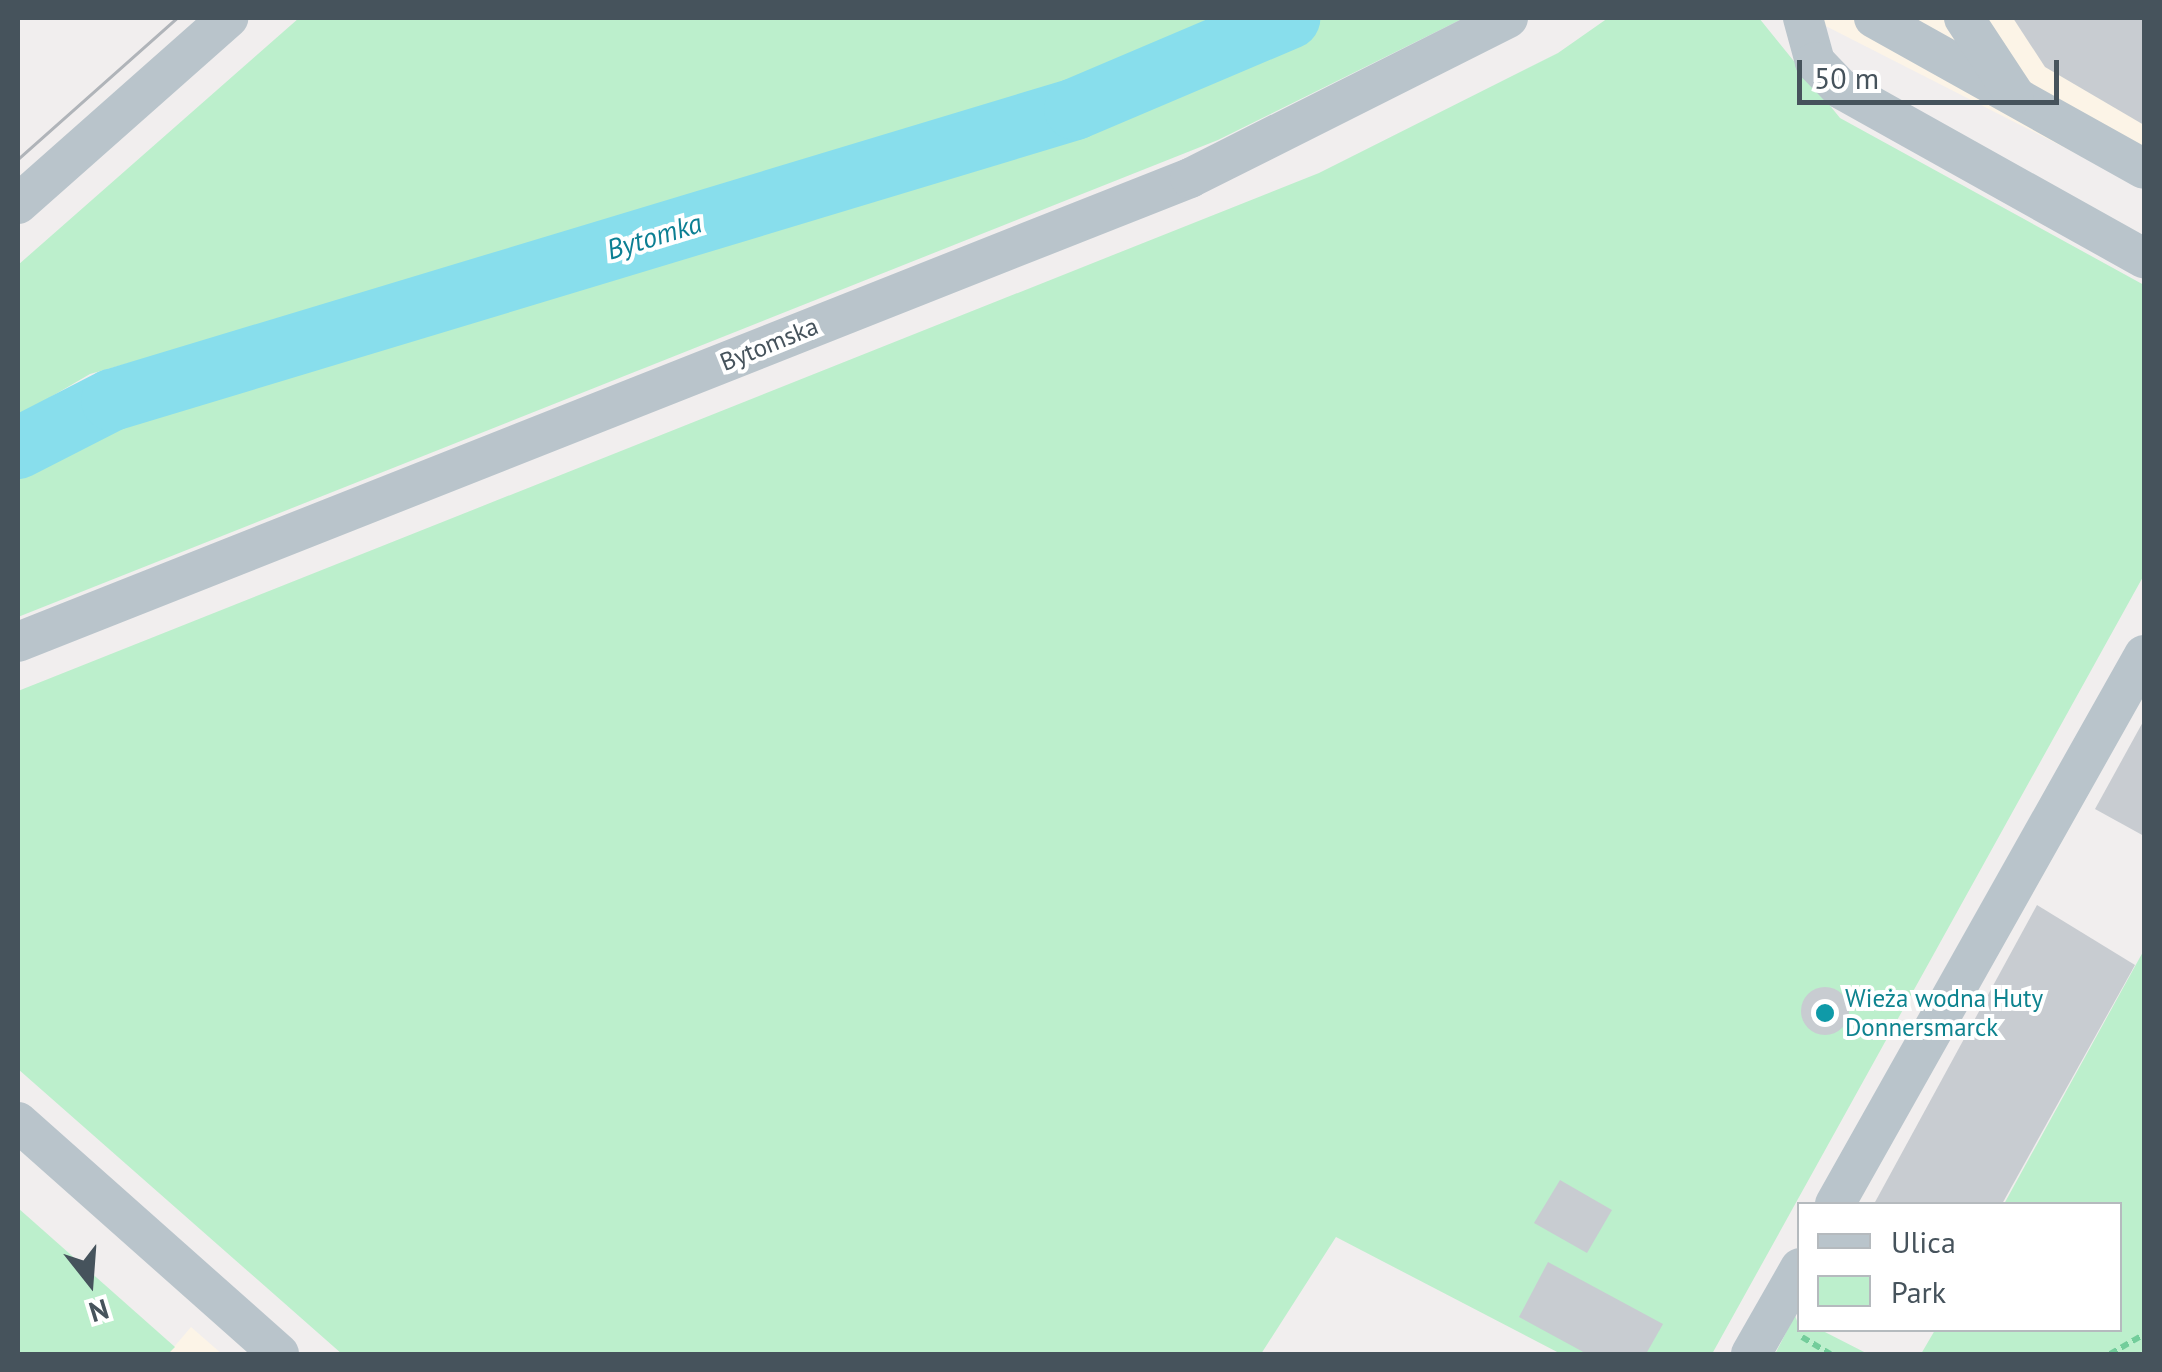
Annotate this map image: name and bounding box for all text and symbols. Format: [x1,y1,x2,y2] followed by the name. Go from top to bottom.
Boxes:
[1802,40,2064,102] scale bar
[1814,58,1879,97] text: 50 m
[602,206,706,266] water label: Bytomka
[716,311,822,377] street label: Bytomska
[1845,984,2043,1043] place label: Wieża wodna Huty Donnersmarck
[1814,1002,1836,1024] marker: Wieża wodna Huty Donnersmarck
[1797,1202,2122,1332] legend
[1891,1222,1956,1261] text: Ulica
[40,1232,140,1332] north arrow
[1891,1272,1946,1311] text: Park
[85,1291,113,1332] text: N

